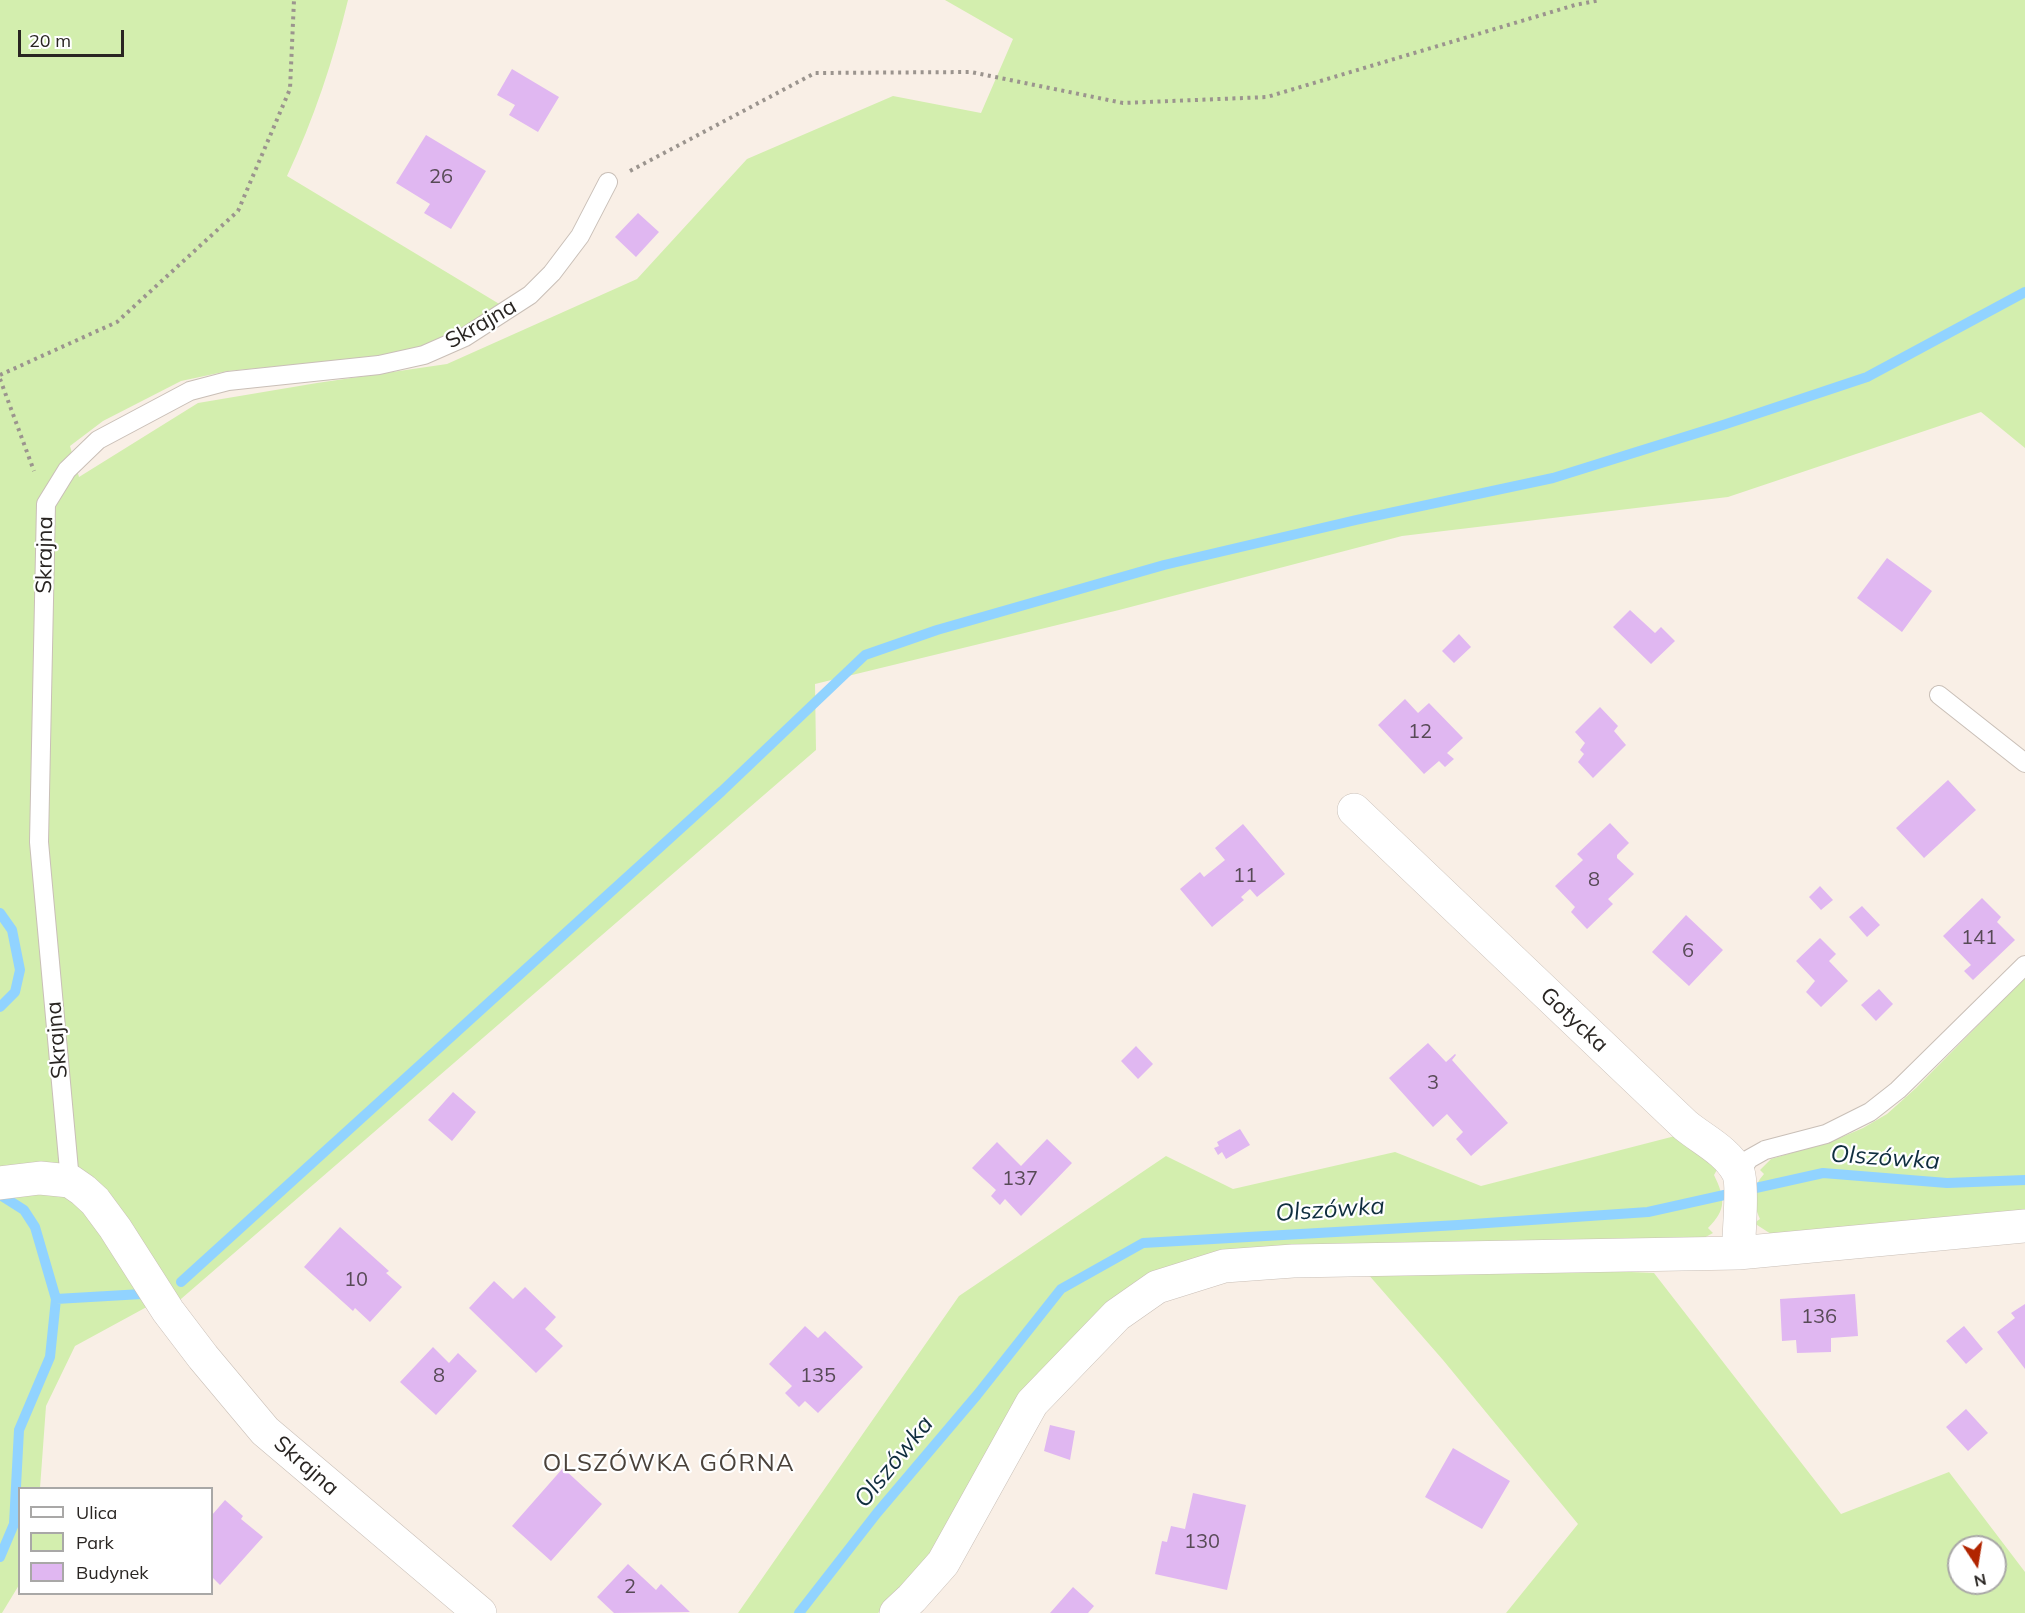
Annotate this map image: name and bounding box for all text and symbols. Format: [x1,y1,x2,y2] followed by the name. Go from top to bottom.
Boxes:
[21,18,128,56] scale bar
[29,29,71,52] text: 20 m
[429,165,453,189] house number: 26
[441,293,521,355] street label: Skrajna
[31,516,59,594] street label: Skrajna
[1408,720,1432,744] house number: 12
[1233,864,1257,888] house number: 11
[1588,868,1600,892] house number: 8
[1961,926,1997,950] house number: 141
[1682,939,1694,963] house number: 6
[1535,982,1613,1058] street label: Gotycka
[40,1000,74,1080] street label: Skrajna
[1427,1071,1439,1095] house number: 3
[1829,1140,1941,1176] water label: Olszówka
[1002,1167,1038,1191] house number: 137
[1274,1192,1386,1228] water label: Olszówka
[344,1268,368,1292] house number: 10
[1801,1305,1837,1329] house number: 136
[433,1364,445,1388] house number: 8
[800,1364,836,1388] house number: 135
[848,1410,940,1514] water label: Olszówka
[268,1431,344,1501] street label: Skrajna
[543,1450,795,1478] district label: OLSZÓWKA GÓRNA
[18,1487,213,1595] legend
[76,1501,117,1524] text: Ulica
[1184,1530,1220,1554] house number: 130
[76,1531,114,1554] text: Park
[1947,1535,2007,1595] north arrow
[76,1561,149,1584] text: Budynek
[1972,1570,1988,1592] text: N
[624,1575,636,1599] house number: 2

